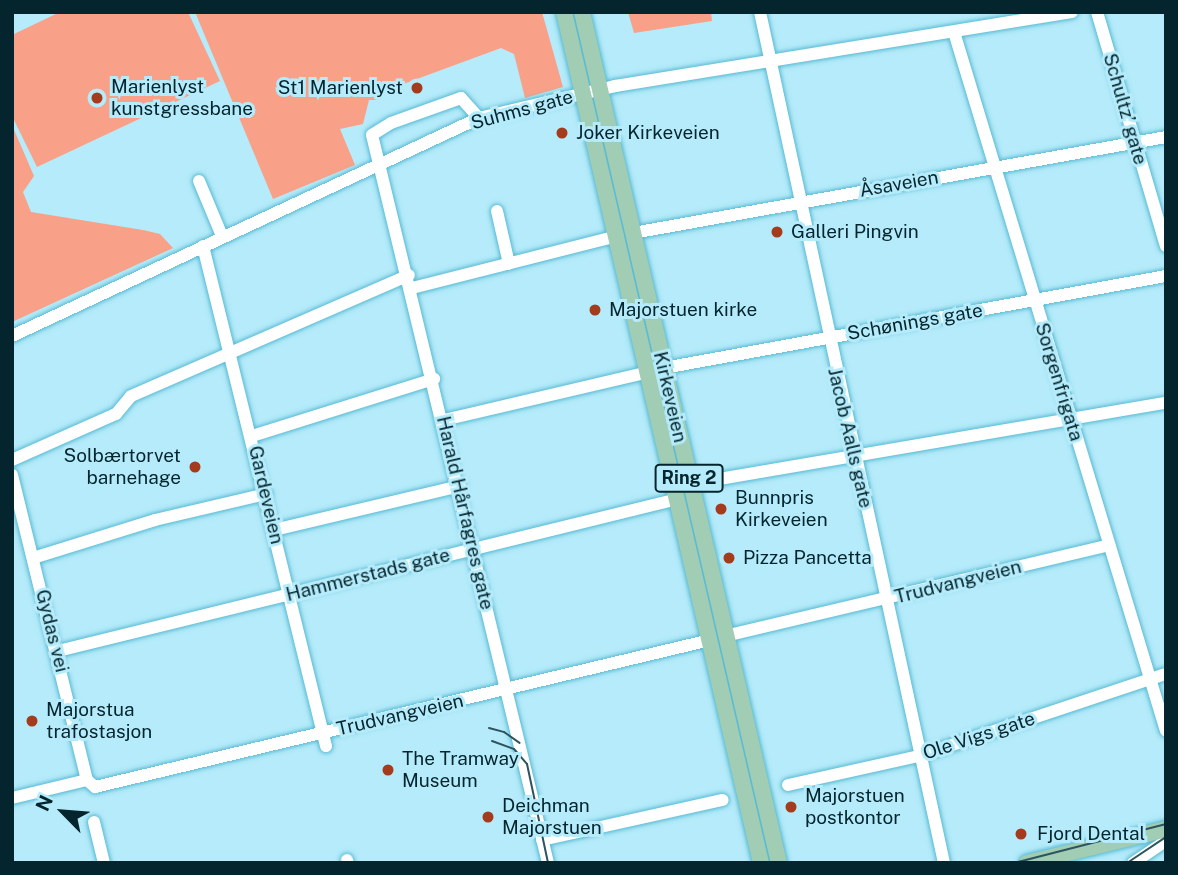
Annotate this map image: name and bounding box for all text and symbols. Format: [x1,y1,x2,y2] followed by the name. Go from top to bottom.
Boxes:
[1098,51,1152,167] street label: Schultz’ gate
[111,76,253,120] place label: Marienlyst kunstgressbane
[278,77,403,99] place label: St1 Marienlyst
[409,80,425,96] marker: St1 Marienlyst
[468,85,576,135] street label: Suhms gate
[89,90,105,106] marker: Marienlyst kunstgressbane
[576,122,720,144] place label: Joker Kirkeveien
[554,125,570,141] marker: Joker Kirkeveien
[858,166,940,202] street label: Åsaveien
[791,221,919,243] place label: Galleri Pingvin
[769,224,785,240] marker: Galleri Pingvin
[609,299,757,321] place label: Majorstuen kirke
[846,299,984,345] street label: Schønings gate
[587,302,603,318] marker: Majorstuen kirke
[1030,320,1088,444] street label: Sorgenfrigata
[648,349,692,445] street label: Kirkeveien
[823,365,877,511] street label: Jacob Aalls gate
[432,414,498,612] street label: Harald Hårfagres gate
[244,444,288,546] street label: Gardeveien
[63,445,181,489] place label: Solbærtorvet barnehage
[187,459,203,475] marker: Solbærtorvet barnehage
[654,464,724,492] road number: Ring 2
[735,487,828,531] place label: Bunnpris Kirkeveien
[713,501,729,517] marker: Bunnpris Kirkeveien
[284,544,452,606] street label: Hammerstads gate
[743,547,872,569] place label: Pizza Pancetta
[721,550,737,566] marker: Pizza Pancetta
[892,555,1024,609] street label: Trudvangveien
[31,587,73,675] street label: Gydas vei
[334,689,466,741] street label: Trudvangveien
[46,699,152,743] place label: Majorstua trafostasjon
[920,707,1038,765] street label: Ole Vigs gate
[24,713,40,729] marker: Majorstua trafostasjon
[402,748,519,792] place label: The Tramway Museum
[380,762,396,778] marker: The Tramway Museum
[28,777,98,847] north arrow
[805,785,905,829] place label: Majorstuen postkontor
[31,792,57,815] text: N
[502,795,602,839] place label: Deichman Majorstuen
[783,799,799,815] marker: Majorstuen postkontor
[480,809,496,825] marker: Deichman Majorstuen
[1037,823,1145,845] place label: Fjord Dental
[1011,824,1031,844] marker: Fjord Dental

